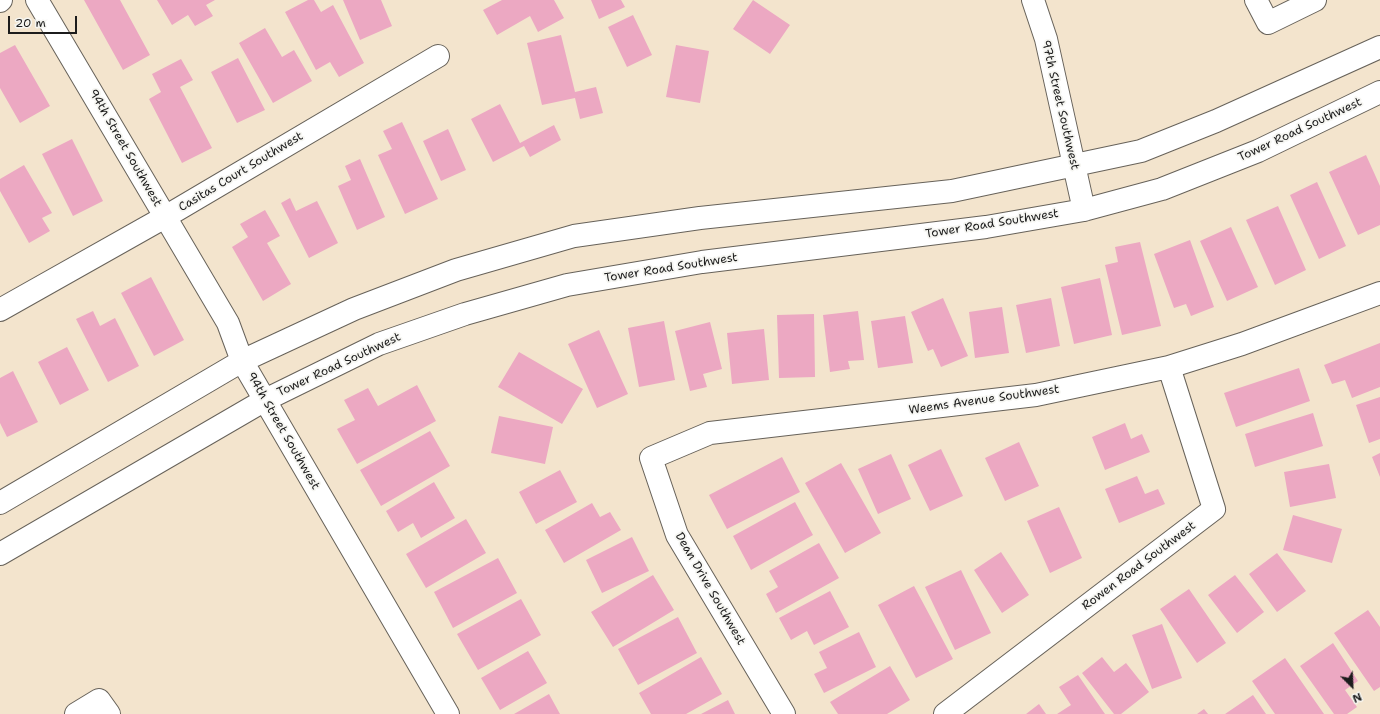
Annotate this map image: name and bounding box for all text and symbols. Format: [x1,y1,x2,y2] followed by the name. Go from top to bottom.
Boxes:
[10,8,79,34] scale bar
[15,15,46,31] text: 20 m
[1038,39,1082,171] street label: 97th Street Southwest
[86,87,164,209] street label: 94th Street Southwest
[1236,95,1364,165] street label: Tower Road Southwest
[176,129,306,215] street label: Casitas Court Southwest
[924,206,1060,242] street label: Tower Road Southwest
[603,250,739,286] street label: Tower Road Southwest
[275,330,403,400] street label: Tower Road Southwest
[244,370,322,492] street label: 94th Street Southwest
[908,382,1060,418] street label: Weems Avenue Southwest
[1079,519,1199,613] street label: Rowen Road Southwest
[672,530,748,648] street label: Dean Drive Southwest
[1332,666,1372,706] north arrow
[1350,689,1364,706] text: N

